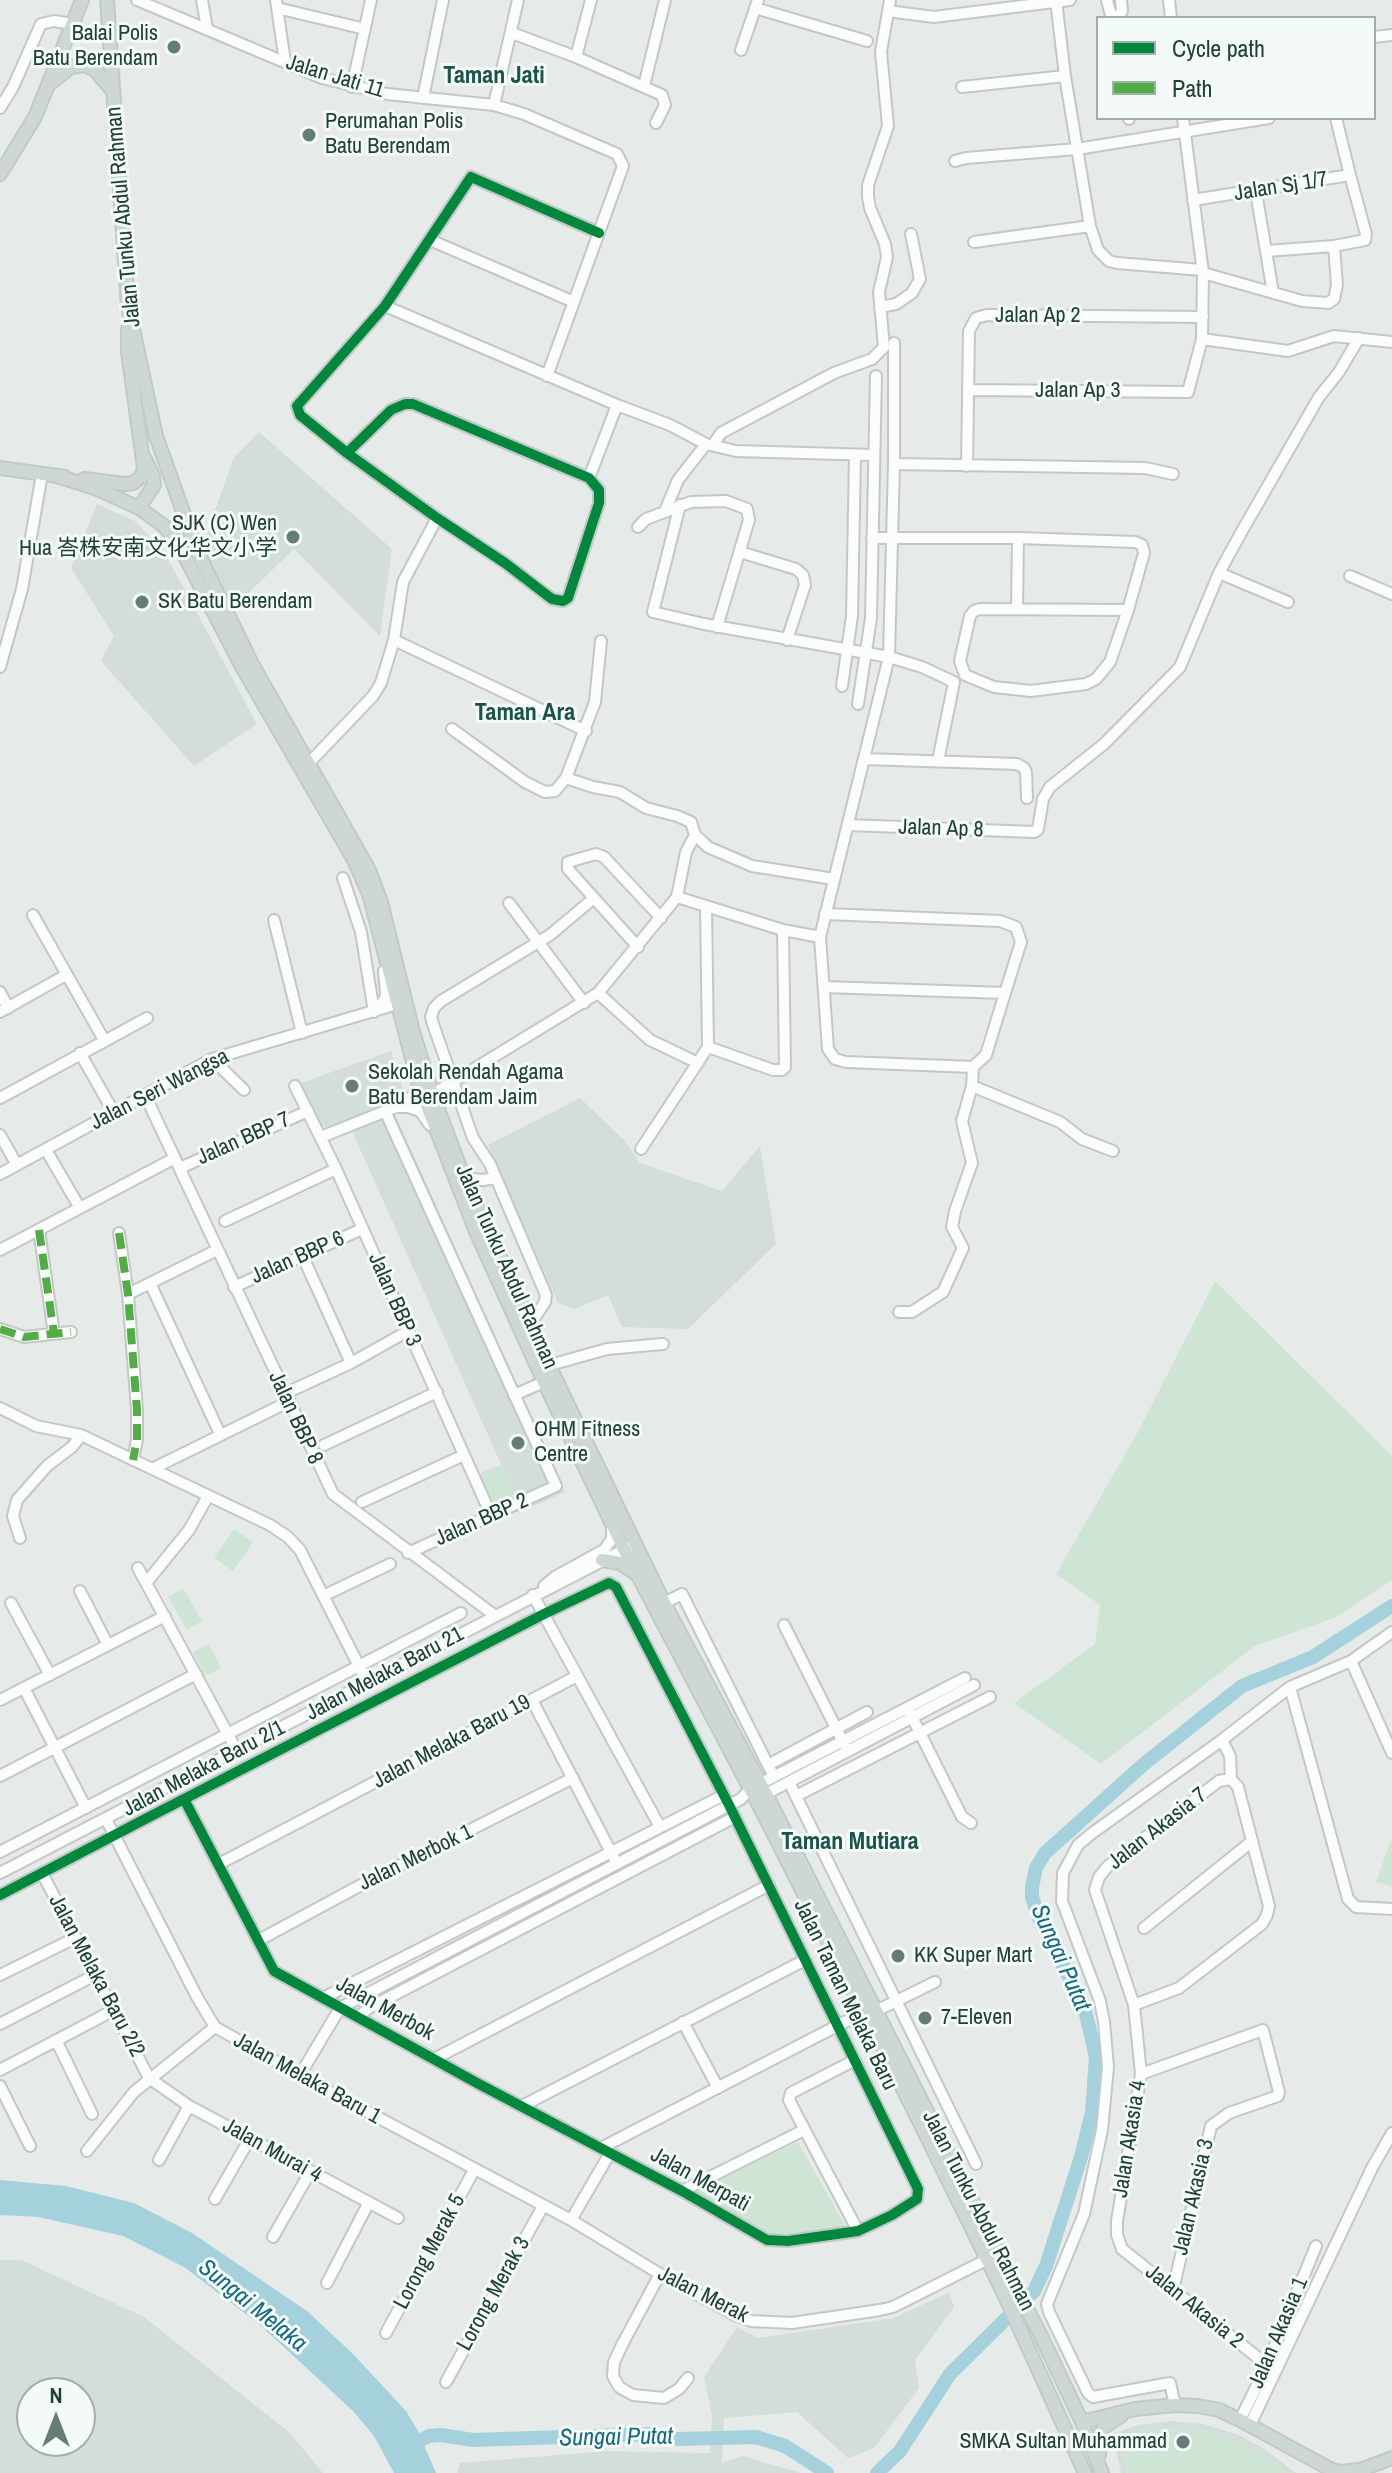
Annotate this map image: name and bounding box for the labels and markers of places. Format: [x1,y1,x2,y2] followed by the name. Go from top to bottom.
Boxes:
[33,21,158,72] place label: Balai Polis Batu Berendam
[165,38,183,56] marker: Balai Polis Batu Berendam
[325,109,463,160] place label: Perumahan Polis Batu Berendam
[300,126,318,144] marker: Perumahan Polis Batu Berendam
[19,511,277,562] place label: SJK (C) Wen Hua 峇株安南文化华文小学
[284,528,302,546] marker: SJK (C) Wen Hua 峇株安南文化华文小学
[158,589,312,615] place label: SK Batu Berendam
[133,593,151,611] marker: SK Batu Berendam
[368,1060,564,1112] place label: Sekolah Rendah Agama Batu Berendam Jaim
[343,1077,361,1095] marker: Sekolah Rendah Agama Batu Berendam Jaim
[534,1417,640,1468] place label: OHM Fitness Centre
[509,1434,527,1452] marker: OHM Fitness Centre
[914,1943,1032,1969] place label: KK Super Mart
[889,1947,907,1965] marker: KK Super Mart
[941,2005,1012,2031] place label: 7-Eleven
[916,2009,934,2027] marker: 7-Eleven
[959,2429,1167,2455] place label: SMKA Sultan Muhammad
[1174,2433,1192,2451] marker: SMKA Sultan Muhammad

